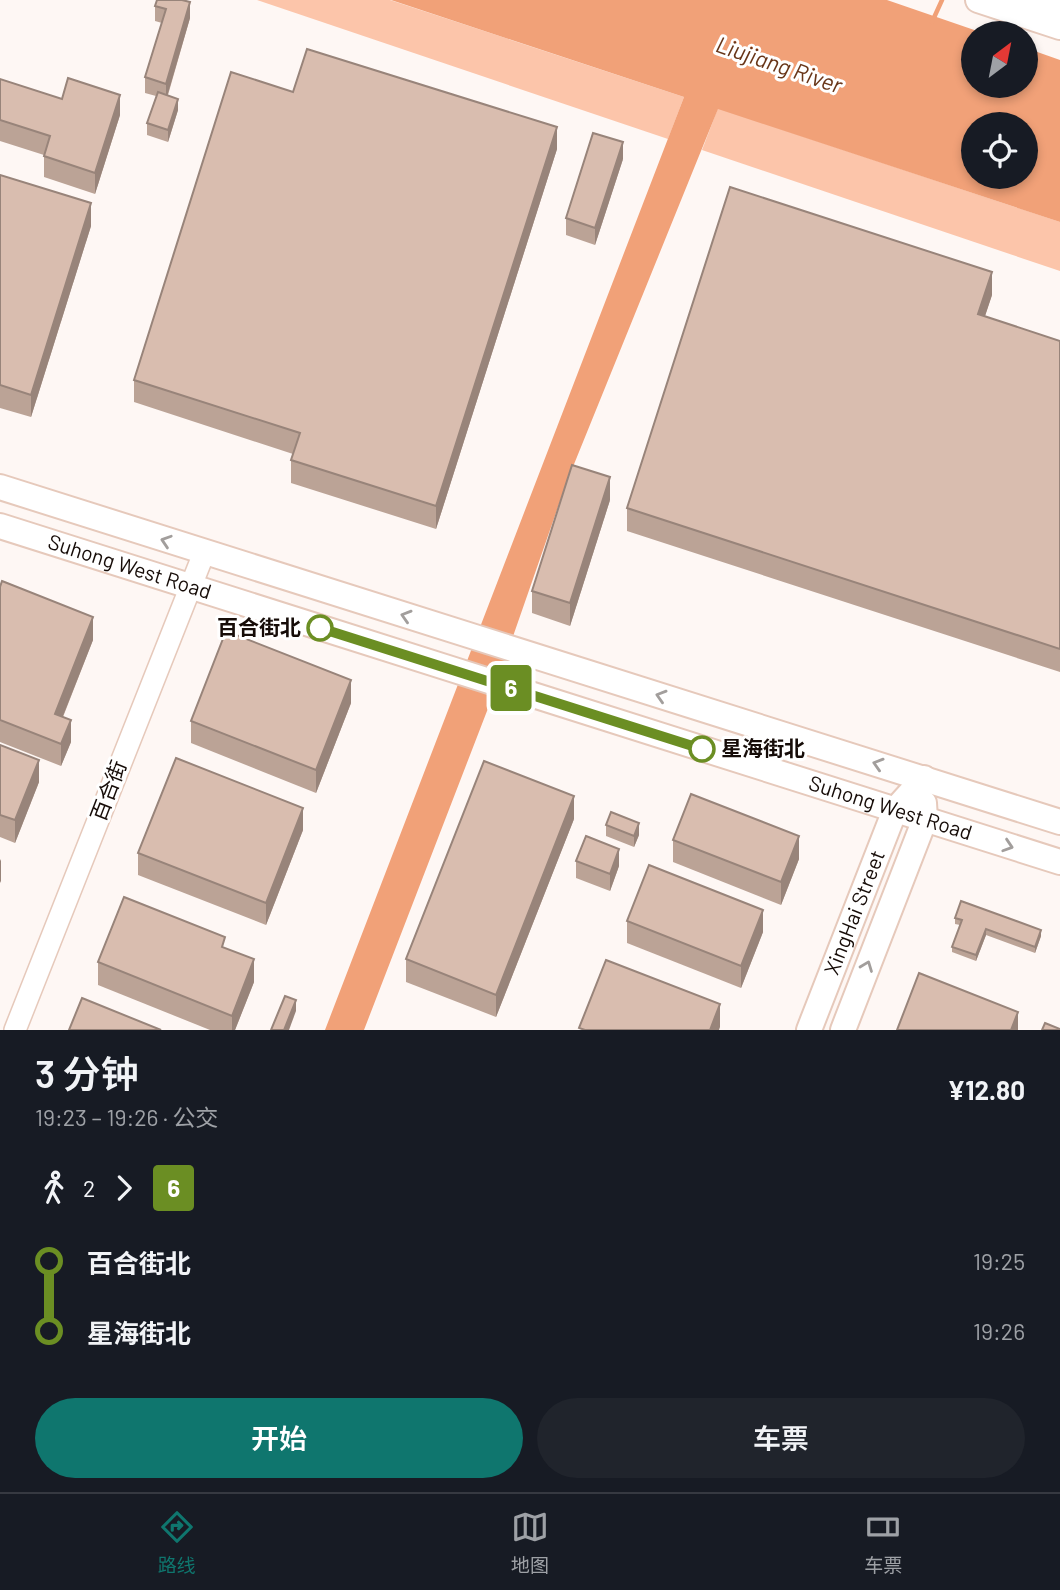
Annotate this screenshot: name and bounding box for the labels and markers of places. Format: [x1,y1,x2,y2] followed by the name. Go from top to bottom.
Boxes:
[217,614,301,639] place label: 百合街北
[307,615,333,641] marker: 百合街北
[721,735,805,760] place label: 星海街北
[689,736,715,762] marker: 星海街北

